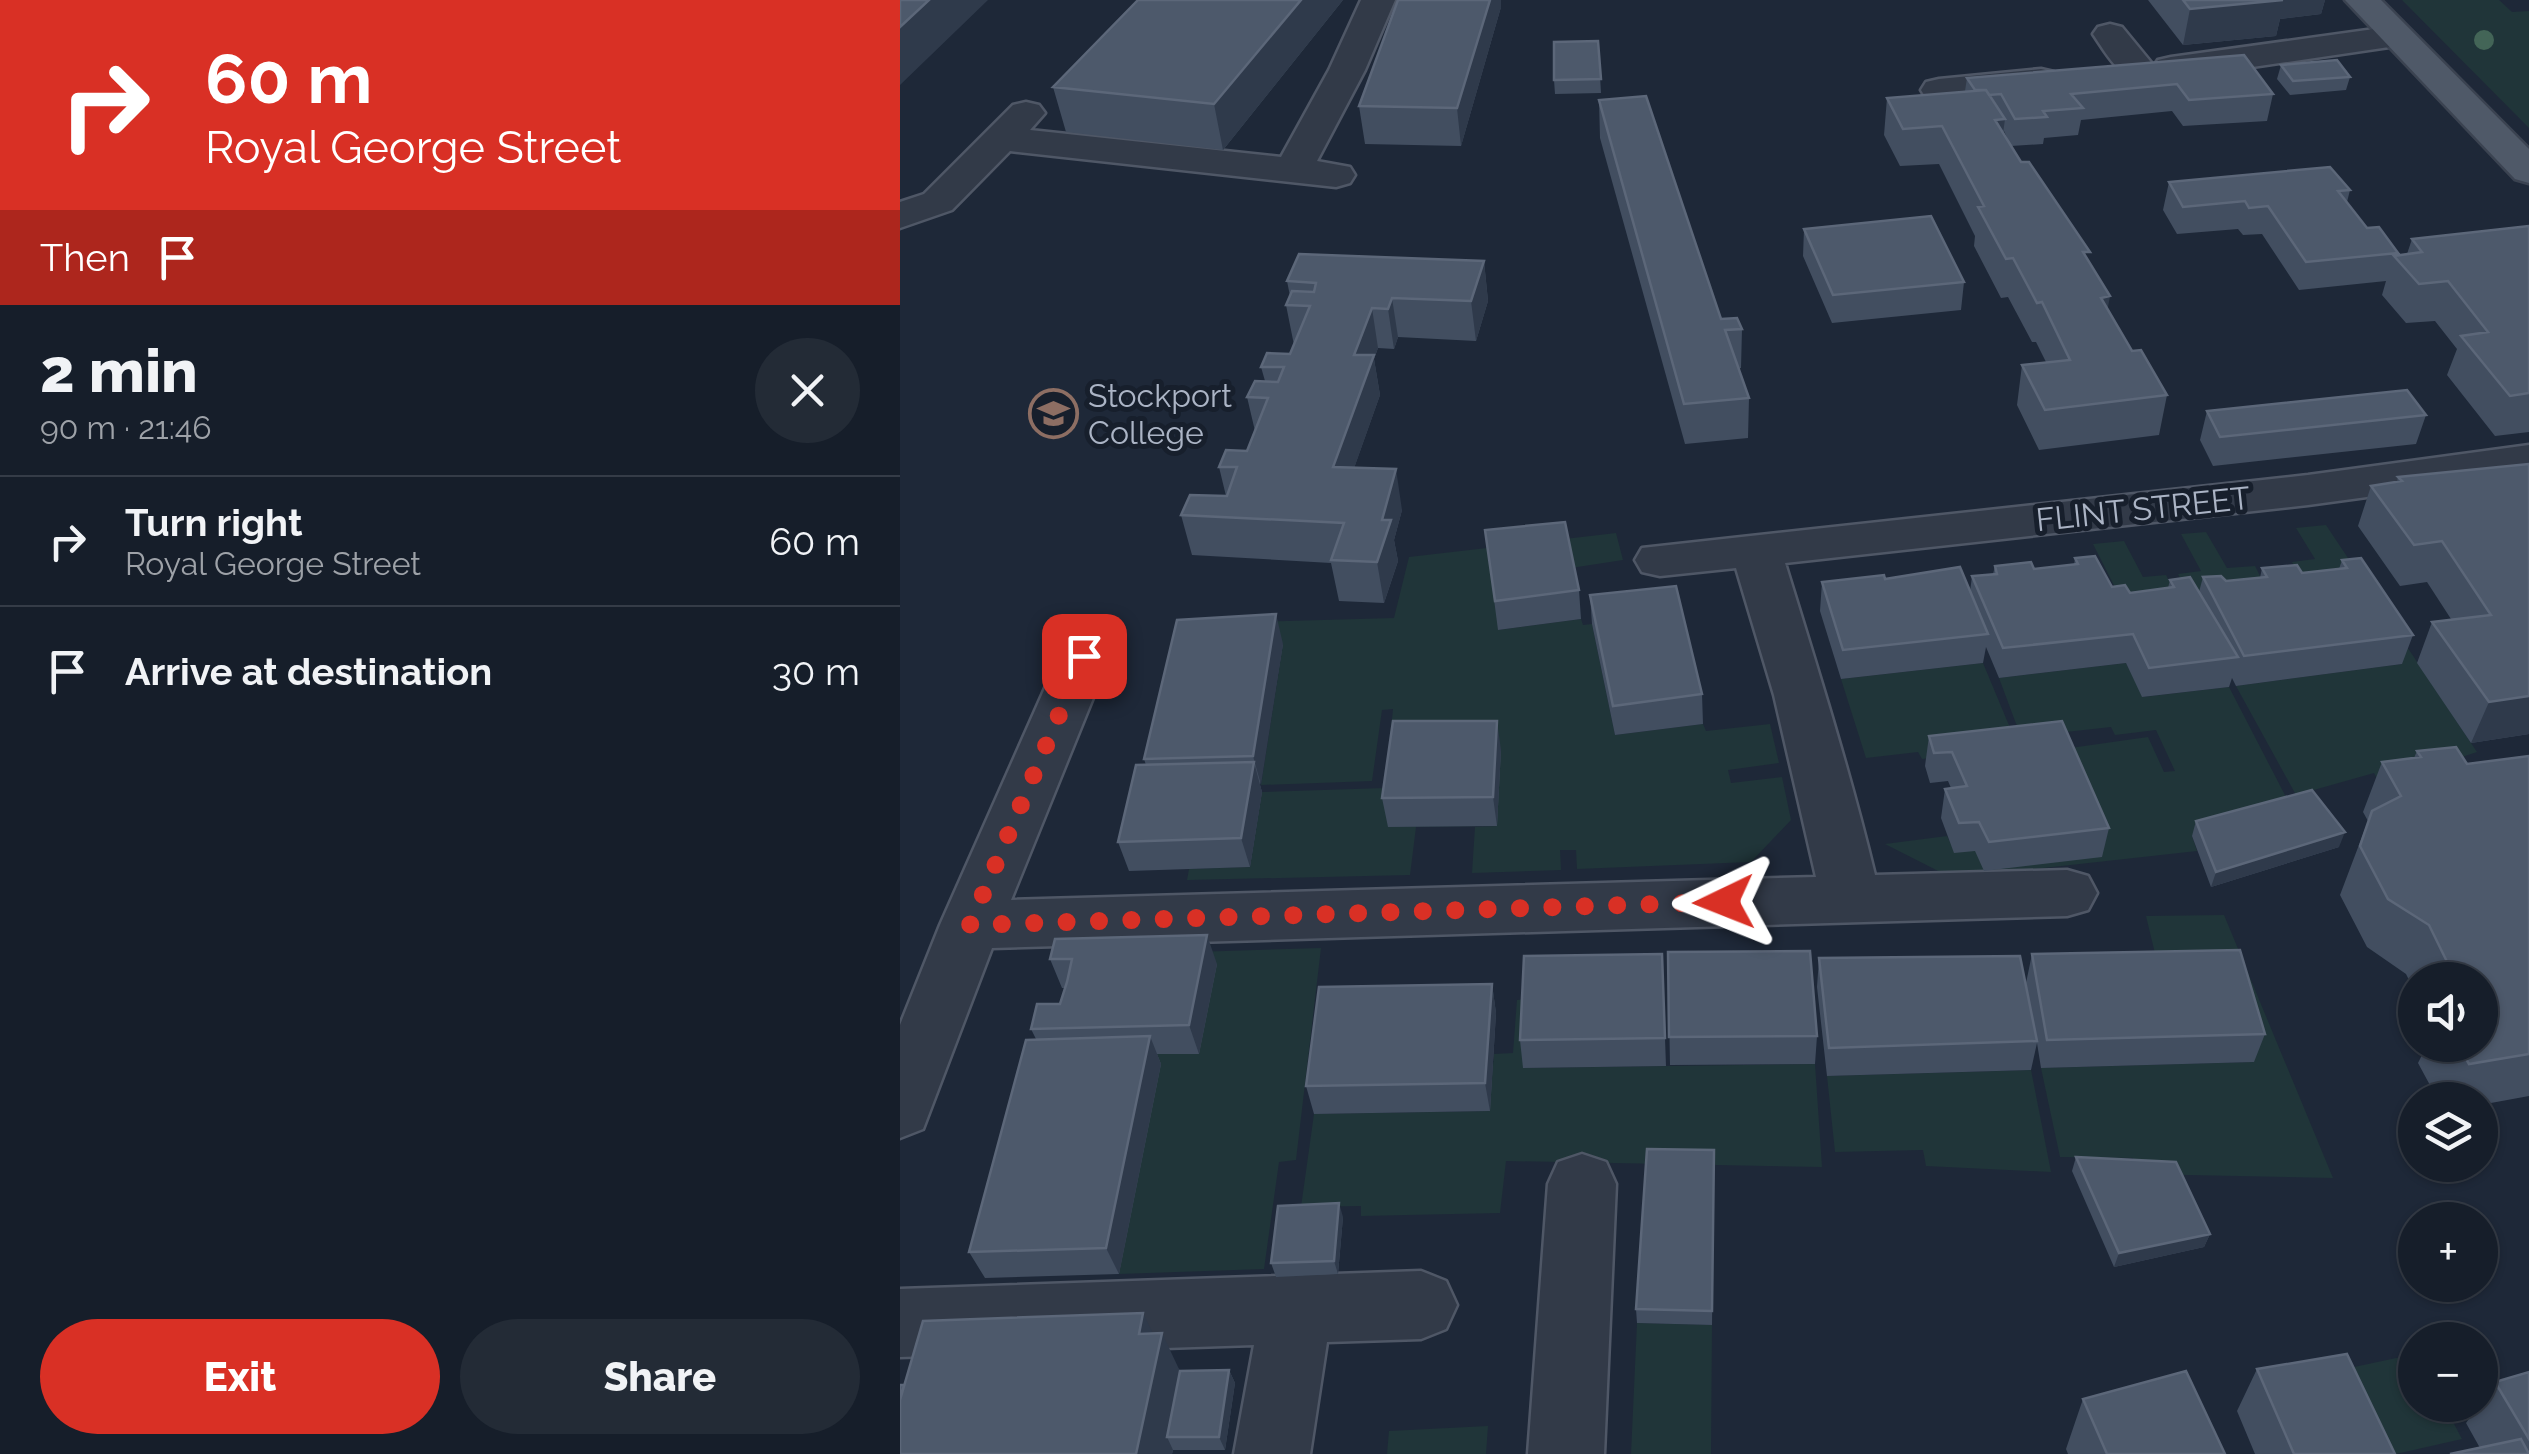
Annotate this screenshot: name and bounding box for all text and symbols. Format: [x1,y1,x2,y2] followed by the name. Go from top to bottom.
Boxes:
[205,37,372,119] text: 60 m
[40,40,170,170] icon: right
[205,121,621,174] text: Royal George Street
[150,230,205,285] icon: arrive
[40,235,130,280] text: Then
[40,336,198,406] text: 2 min
[755,338,860,443] button: close
[1088,377,1232,451] place label: Stockport College
[1027,388,1079,440] school or university icon: Stockport College
[40,409,211,446] text: 90 m · 21:46
[2034,479,2252,538] street label: FLINT STREET
[125,500,302,545] text: Turn right
[40,514,95,569] icon: right
[769,519,860,564] text: 60 m
[125,545,421,582] text: Royal George Street
[1042,614,1127,699] pin
[1057,629,1112,684] icon: arrive
[40,644,95,699] icon: arrive
[125,649,492,694] text: Arrive at destination
[772,649,860,694] text: 30 m
[1672,850,1776,954] position arrow
[2398,962,2498,1422] map controls
[2398,962,2498,1062] button: sound
[2398,1082,2498,1182] button: layers
[2398,1202,2498,1302] button: +
[40,1319,440,1434] button: Exit
[460,1319,860,1434] button: Share
[2398,1322,2498,1422] button: −

